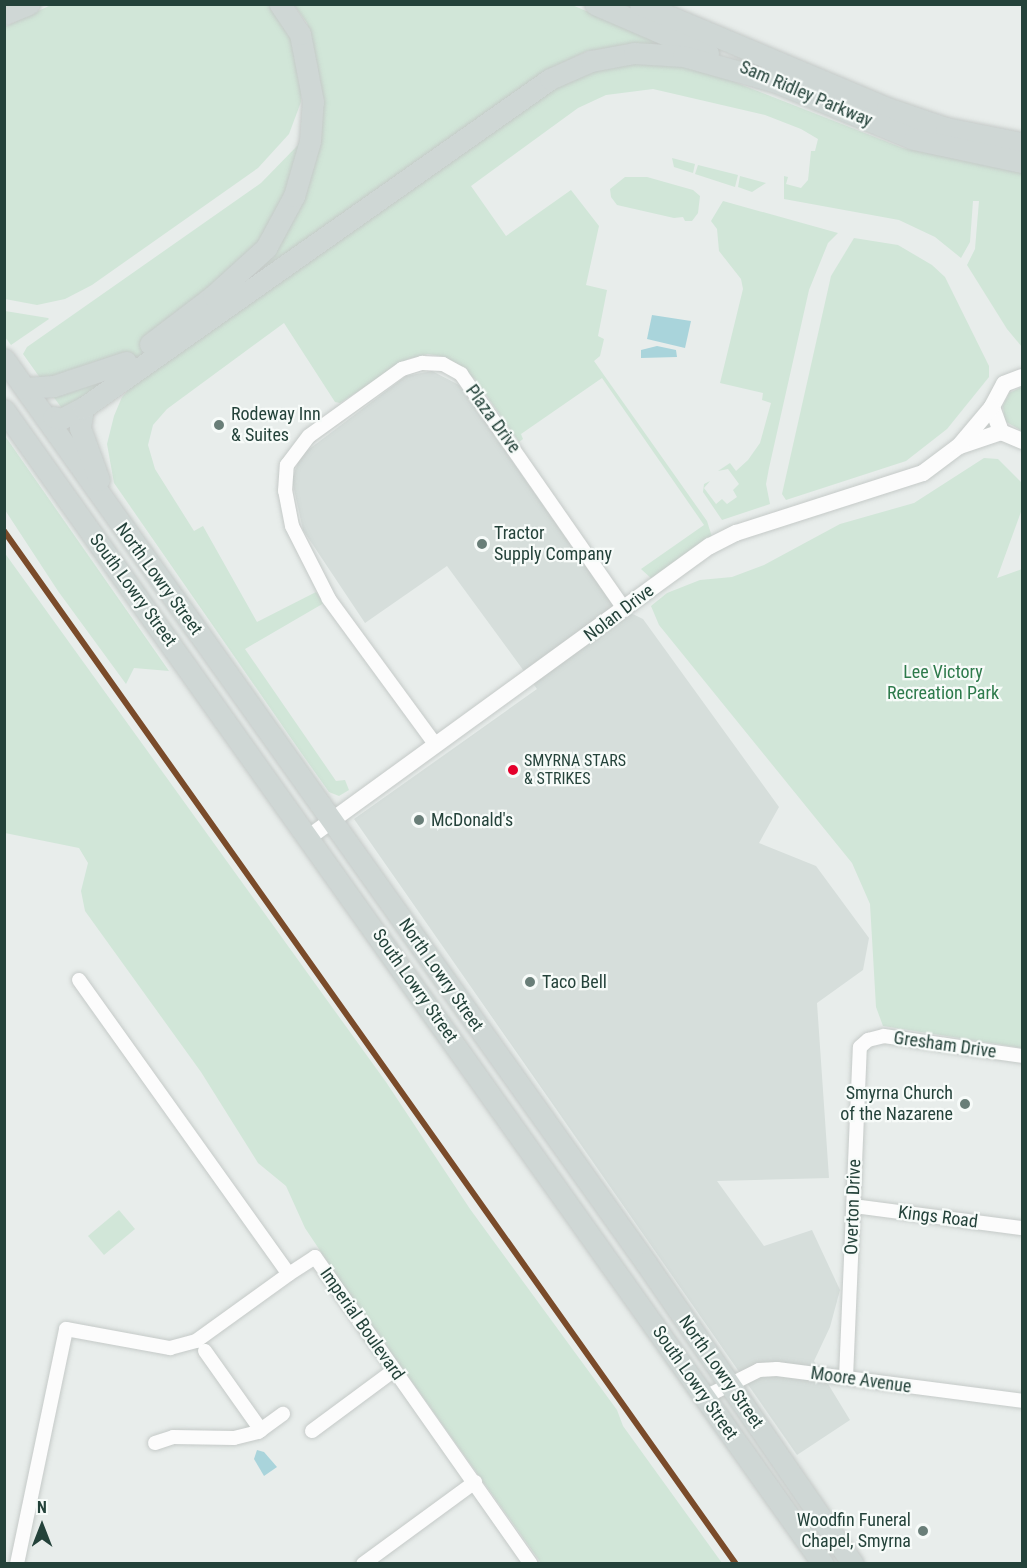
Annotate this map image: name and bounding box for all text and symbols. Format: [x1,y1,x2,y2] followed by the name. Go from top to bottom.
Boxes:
[736,56,876,132] street label: Sam Ridley Parkway
[461,381,525,457] street label: Plaza Drive
[231,404,321,446] place label: Rodeway Inn & Suites
[212,418,226,432] marker: Rodeway Inn & Suites
[111,519,207,639] street label: North Lowry Street
[494,523,612,566] place label: Tractor Supply Company
[85,529,181,651] street label: South Lowry Street
[475,537,489,551] marker: Tractor Supply Company
[580,580,658,646] street label: Nolan Drive
[887,662,999,704] park label: Lee Victory Recreation Park
[524,751,626,789] place label: SMYRNA STARS & STRIKES
[507,764,519,776] marker: SMYRNA STARS & STRIKES
[431,809,513,831] place label: McDonald's
[412,813,426,827] marker: McDonald's
[394,914,488,1036] street label: North Lowry Street
[368,925,462,1047] street label: South Lowry Street
[542,971,607,993] place label: Taco Bell
[523,975,537,989] marker: Taco Bell
[892,1027,998,1063] street label: Gresham Drive
[840,1083,953,1126] place label: Smyrna Church of the Nazarene
[958,1097,972,1111] marker: Smyrna Church of the Nazarene
[841,1159,865,1255] street label: Overton Drive
[897,1201,979,1233] street label: Kings Road
[315,1264,409,1384] street label: Imperial Boulevard
[674,1311,768,1433] street label: North Lowry Street
[648,1322,742,1444] street label: South Lowry Street
[809,1362,913,1398] street label: Moore Avenue
[12,1496,72,1556] north arrow
[37,1498,47,1517] text: N
[797,1510,911,1552] place label: Woodfin Funeral Chapel, Smyrna
[916,1524,930,1538] marker: Woodfin Funeral Chapel, Smyrna

